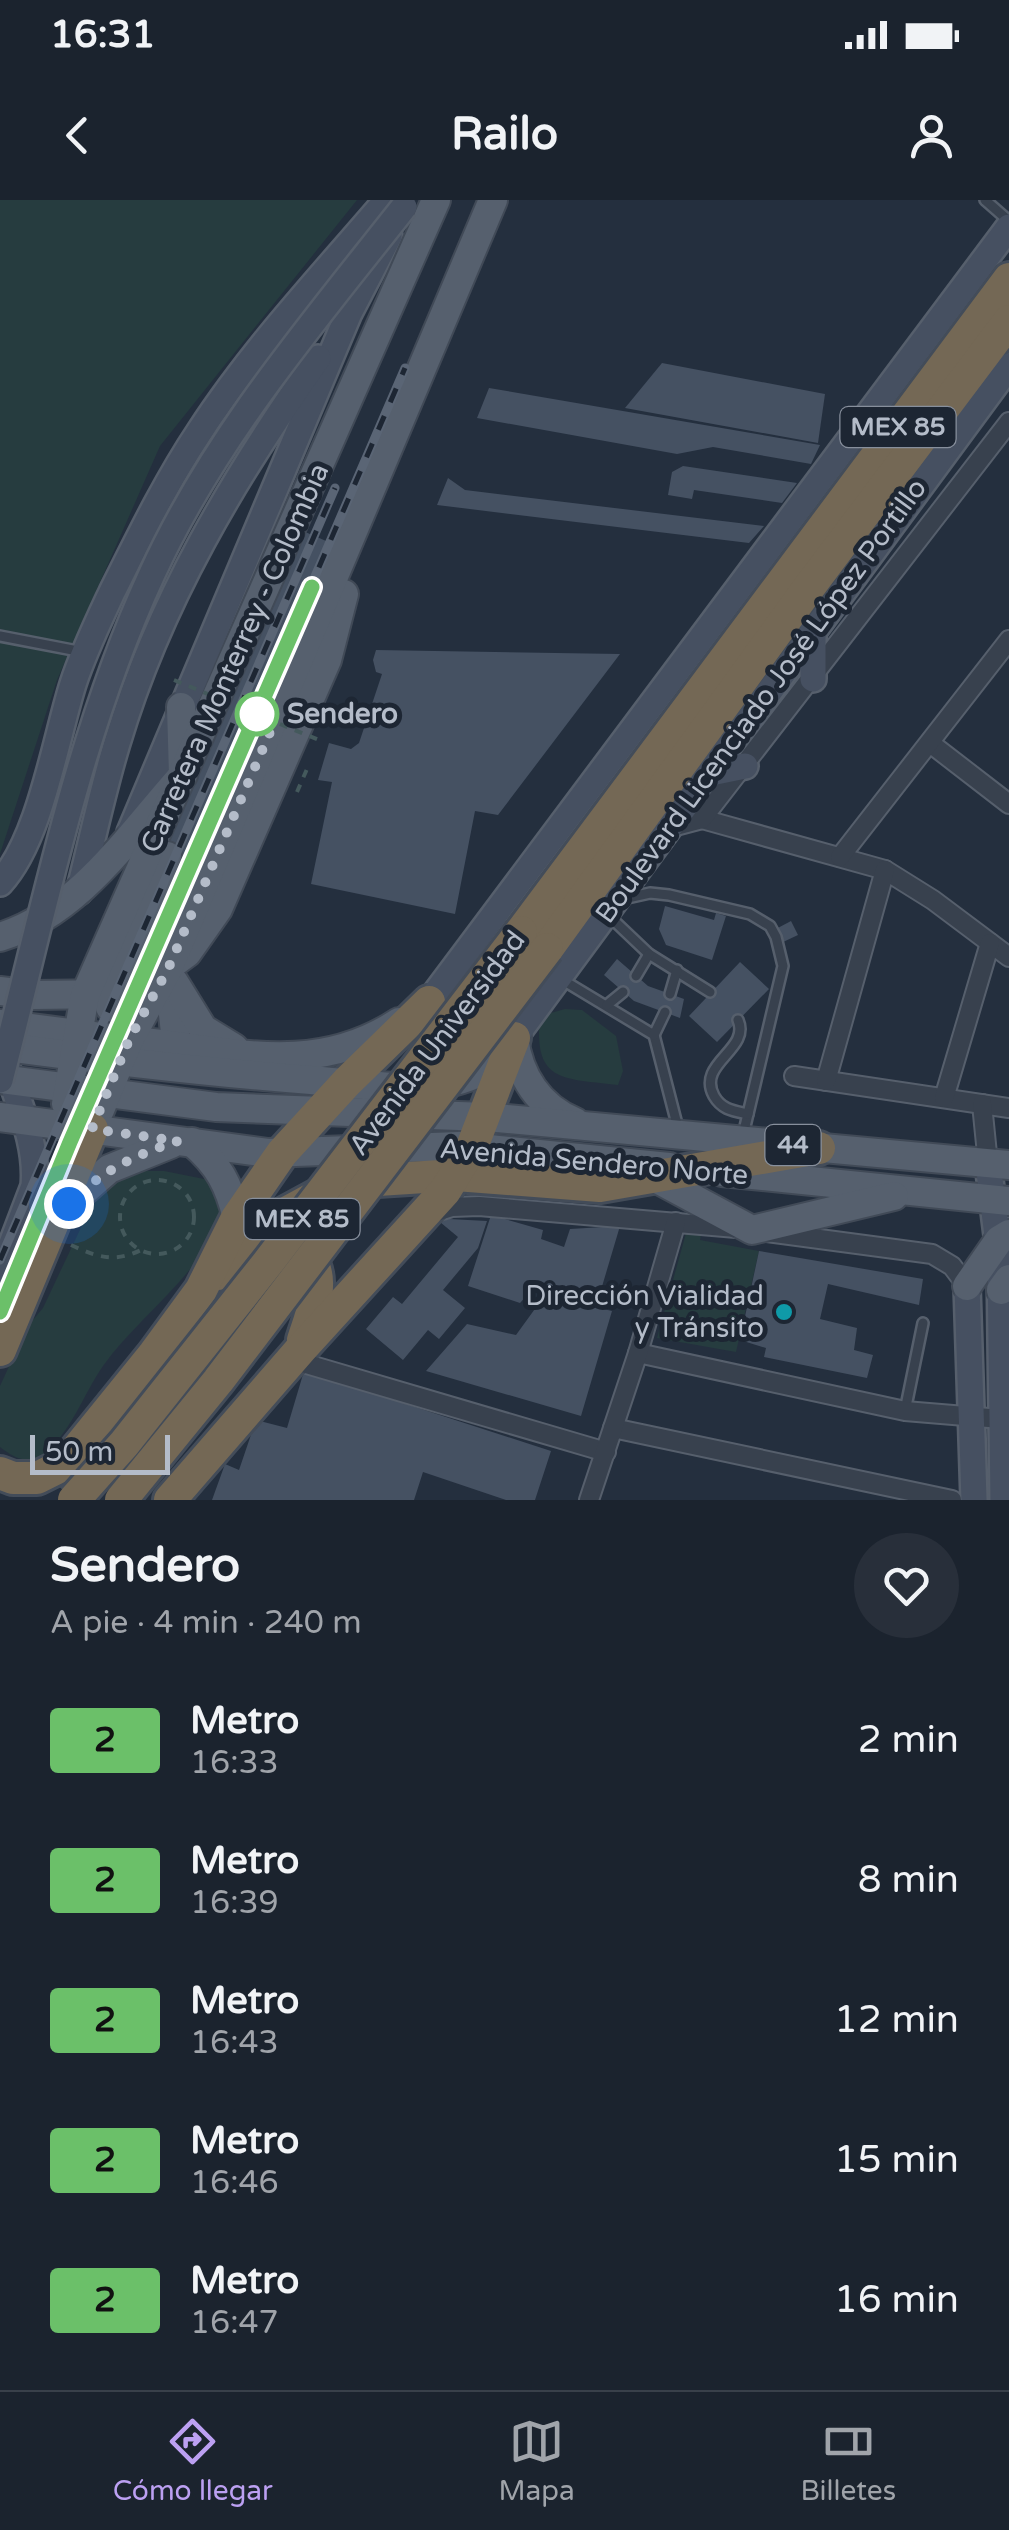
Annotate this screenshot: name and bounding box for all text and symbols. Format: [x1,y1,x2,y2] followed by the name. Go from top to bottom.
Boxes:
[50,12,155,58] text: 16:31
[50,108,105,163] icon: back
[451,108,558,162] text: Railo
[904,108,959,163] icon: person
[840,407,956,447] road number: MEX 85
[133,458,337,858] street label: Carretera Monterrey - Colombia
[588,472,934,930] street label: Boulevard Licenciado José López Portillo
[236,693,278,735] marker: Sendero
[287,697,398,731] place label: Sendero
[341,924,533,1162] street label: Avenida Universidad
[766,1125,820,1165] road number: 44
[438,1132,750,1192] street label: Avenida Sendero Norte
[44,1179,94,1229] your location
[244,1199,360,1239] road number: MEX 85
[525,1279,764,1345] place label: Dirección Vialidad y Tránsito
[773,1301,795,1323] marker: Dirección Vialidad y Tránsito
[30,1430,170,1474] scale bar
[45,1435,113,1469] text: 50 m
[854,1533,959,1638] button: heart
[50,1537,240,1595] text: Sendero
[50,1604,362,1642] text: A pie · 4 min · 240 m
[190,1698,299,1744] text: Metro
[858,1717,959,1763] text: 2 min
[94,1719,116,1761] text: 2
[190,1744,279,1782] text: 16:33
[190,1838,299,1884] text: Metro
[858,1857,959,1903] text: 8 min
[94,1859,116,1901] text: 2
[190,1884,279,1922] text: 16:39
[190,1978,299,2024] text: Metro
[834,1997,959,2043] text: 12 min
[94,1999,116,2041] text: 2
[190,2024,279,2062] text: 16:43
[190,2118,299,2164] text: Metro
[834,2137,959,2183] text: 15 min
[94,2139,116,2181] text: 2
[190,2164,279,2202] text: 16:46
[190,2258,299,2304] text: Metro
[834,2277,959,2323] text: 16 min
[94,2279,116,2321] text: 2
[190,2304,279,2342] text: 16:47
[113,2414,273,2508] tab: Cómo llegar
[499,2414,575,2508] tab: Mapa
[800,2414,896,2508] tab: Billetes

